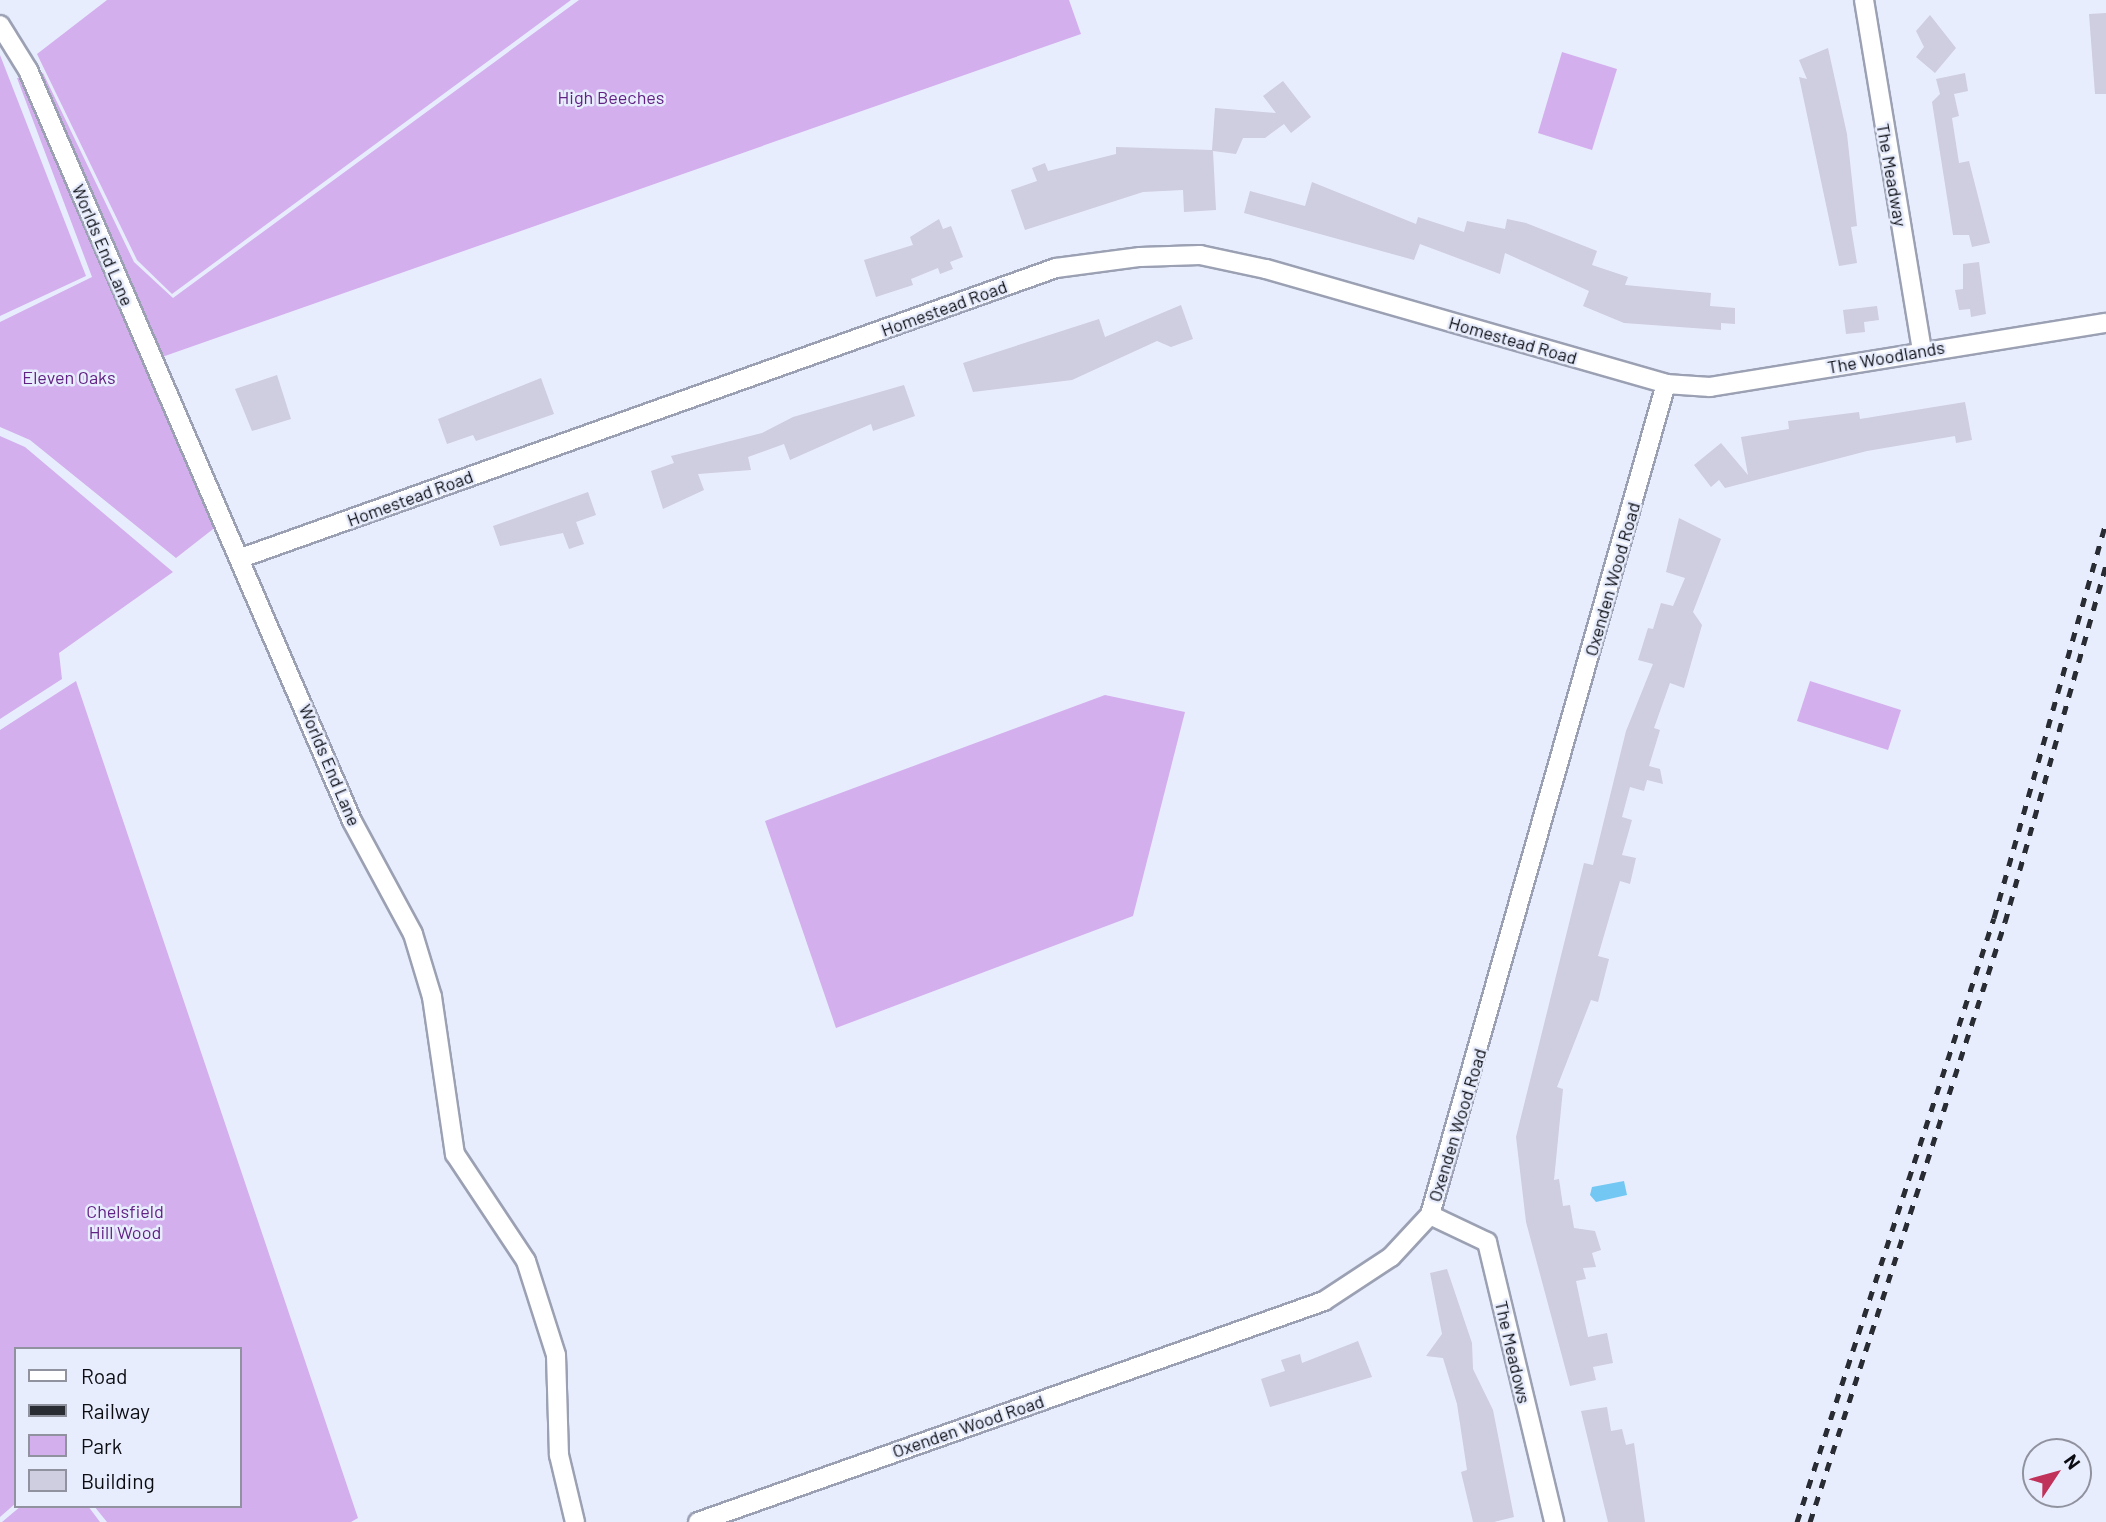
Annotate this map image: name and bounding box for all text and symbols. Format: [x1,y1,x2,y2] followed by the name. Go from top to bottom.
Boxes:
[558,86,664,108] park label: High Beeches
[1872,122,1912,228] street label: The Meadway
[68,181,138,309] street label: Worlds End Lane
[878,275,1010,341] street label: Homestead Road
[1446,311,1580,369] street label: Homestead Road
[1826,336,1946,378] street label: The Woodlands
[22,366,116,388] park label: Eleven Oaks
[344,465,476,531] street label: Homestead Road
[1580,500,1644,658] street label: Oxenden Wood Road
[295,701,365,829] street label: Worlds End Lane
[1423,1046,1491,1204] street label: Oxenden Wood Road
[86,1201,164,1244] park label: Chelsfield Hill Wood
[1491,1298,1535,1406] street label: The Meadows
[14,1347,242,1508] legend
[81,1363,127,1388] text: Road
[889,1390,1047,1462] street label: Oxenden Wood Road
[81,1398,150,1423] text: Railway
[81,1433,122,1458] text: Park
[2022,1438,2092,1508] north arrow
[2060,1450,2086,1473] text: N
[81,1468,155,1493] text: Building

